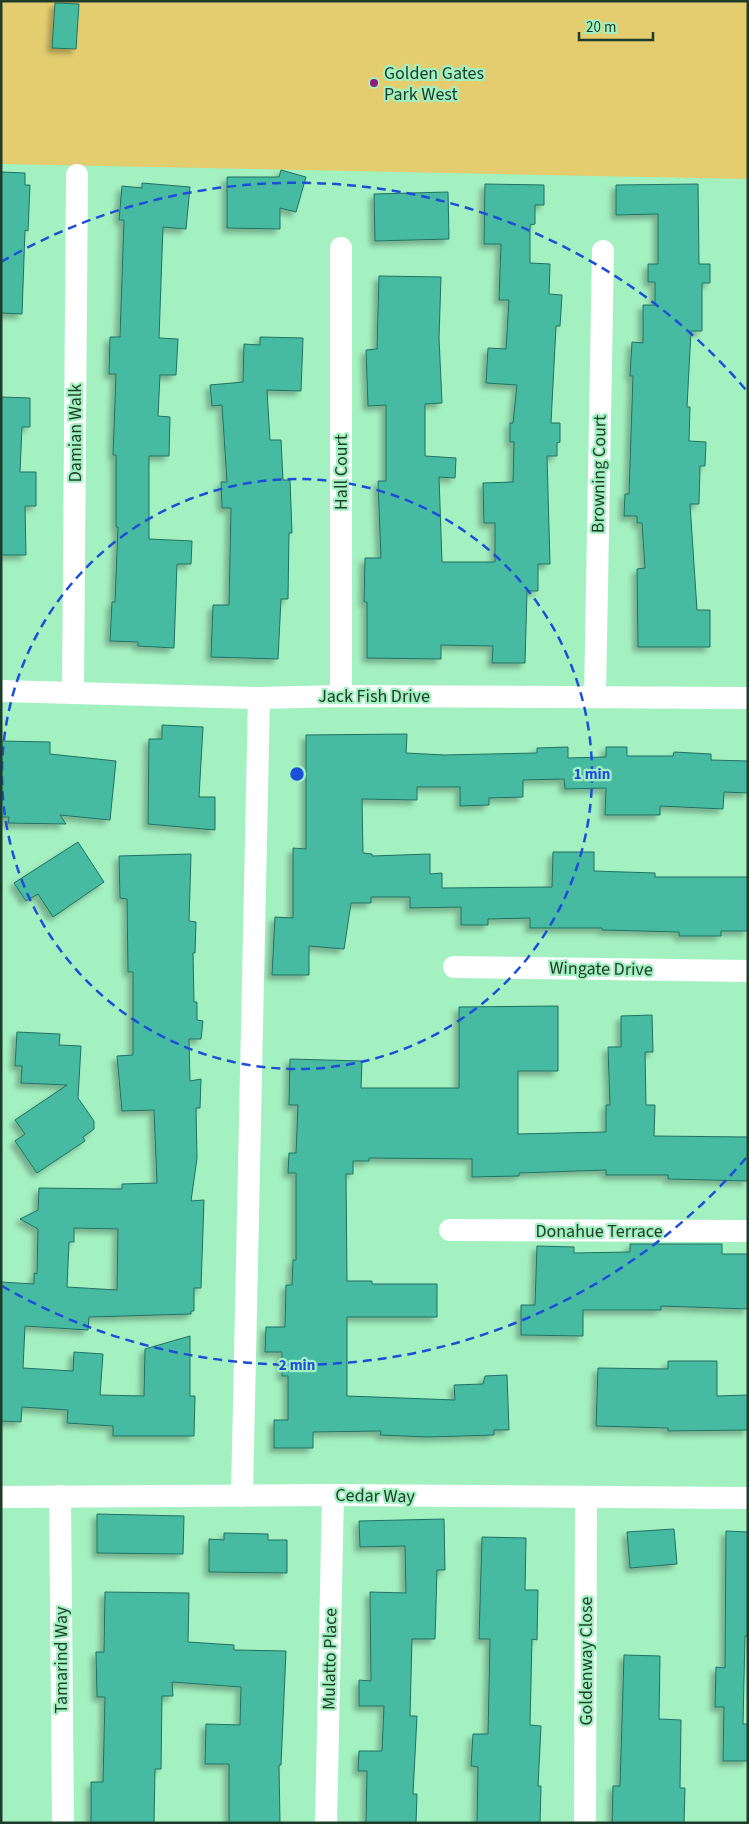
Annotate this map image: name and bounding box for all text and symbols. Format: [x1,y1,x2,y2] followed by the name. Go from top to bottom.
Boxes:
[579,10,653,42] scale bar
[586,17,616,38] text: 20 m
[384,61,484,107] place label: Golden Gates Park West
[368,77,380,89] marker: Golden Gates Park West
[63,384,88,482] street label: Damian Walk
[585,415,613,533] street label: Browning Court
[329,434,354,510] street label: Hall Court
[318,684,430,709] street label: Jack Fish Drive
[574,764,610,785] text: 1 min
[288,765,306,783] centre of rings
[549,956,653,982] street label: Wingate Drive
[535,1219,663,1244] street label: Donahue Terrace
[279,1355,315,1376] text: 2 min
[335,1483,416,1509] street label: Cedar Way
[574,1596,599,1726] street label: Goldenway Close
[49,1606,74,1713] street label: Tamarind Way
[317,1608,343,1710] street label: Mulatto Place

